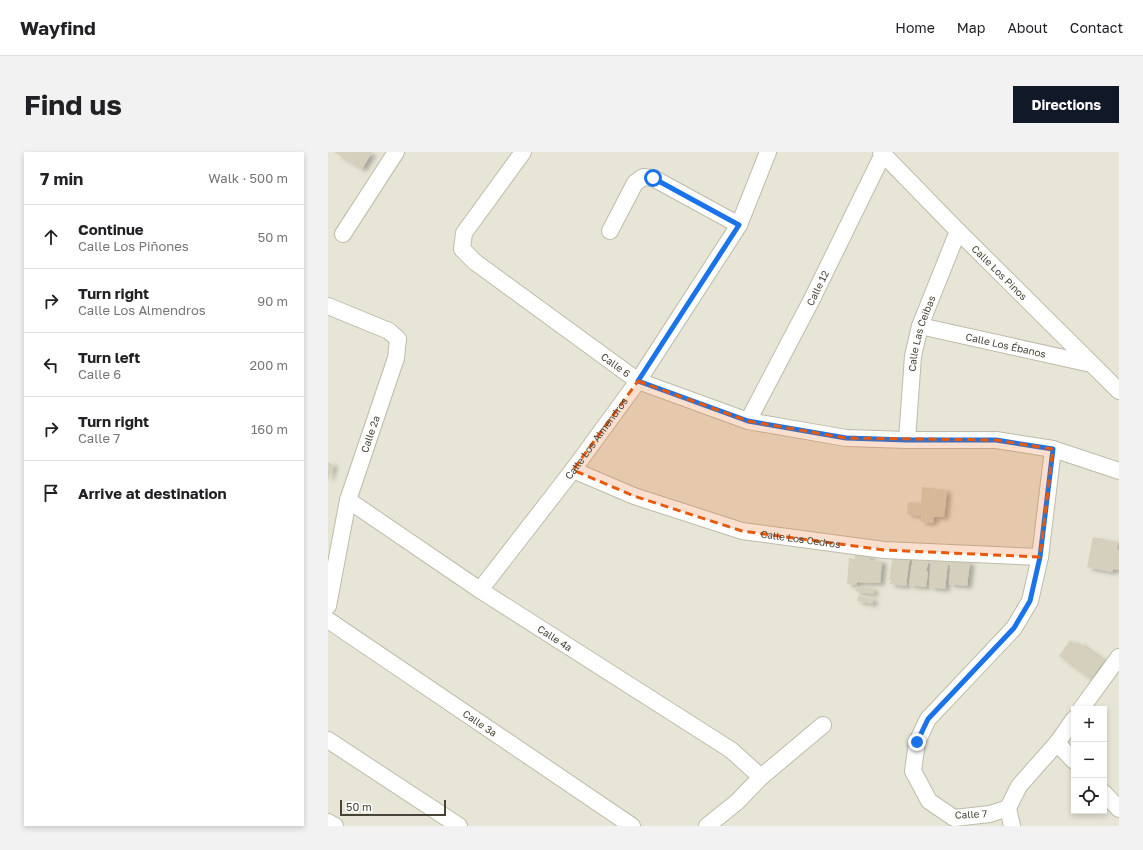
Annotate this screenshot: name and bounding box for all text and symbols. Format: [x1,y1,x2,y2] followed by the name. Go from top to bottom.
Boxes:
[20,16,96,39] text: Wayfind
[895,19,935,36] text: Home
[957,19,985,36] text: Map
[1007,19,1048,36] text: About
[1070,19,1123,36] text: Contact
[1013,86,1119,123] button: Directions
[24,88,122,121] text: Find us
[40,168,83,189] text: 7 min
[644,169,662,187] route start
[208,170,288,186] text: Walk · 500 m
[78,220,144,238] text: Continue
[40,226,62,248] icon: ahead
[258,229,288,245] text: 50 m
[78,238,189,254] text: Calle Los Piñones
[969,242,1030,302] street label: Calle Los Pinos
[804,268,831,308] street label: Calle 12
[78,284,149,302] text: Turn right
[40,290,62,312] icon: right
[257,293,288,309] text: 90 m
[906,294,938,372] street label: Calle Las Ceibas
[78,302,206,318] text: Calle Los Almendros
[965,330,1047,360] street label: Calle Los Ébanos
[78,348,140,366] text: Turn left
[599,350,633,379] street label: Calle 6
[40,354,62,376] icon: left
[250,357,288,373] text: 200 m
[78,366,121,382] text: Calle 6
[562,395,630,482] street label: Calle Los Almendros
[78,412,149,430] text: Turn right
[358,414,382,454] street label: Calle 2ª
[40,418,62,440] icon: right
[251,421,288,437] text: 160 m
[78,430,120,446] text: Calle 7
[40,482,62,504] icon: arrive
[78,484,227,502] text: Arrive at destination
[760,528,841,550] street label: Calle Los Cedros
[535,622,575,654] street label: Calle 4ª
[1071,706,1107,814] map controls
[1071,706,1107,742] button: +
[461,707,499,739] street label: Calle 3ª
[908,733,926,751] route end
[1071,742,1107,778] button: −
[1071,778,1107,814] button: locate
[340,798,446,817] scale bar
[346,800,372,813] text: 50 m
[955,807,987,821] street label: Calle 7

